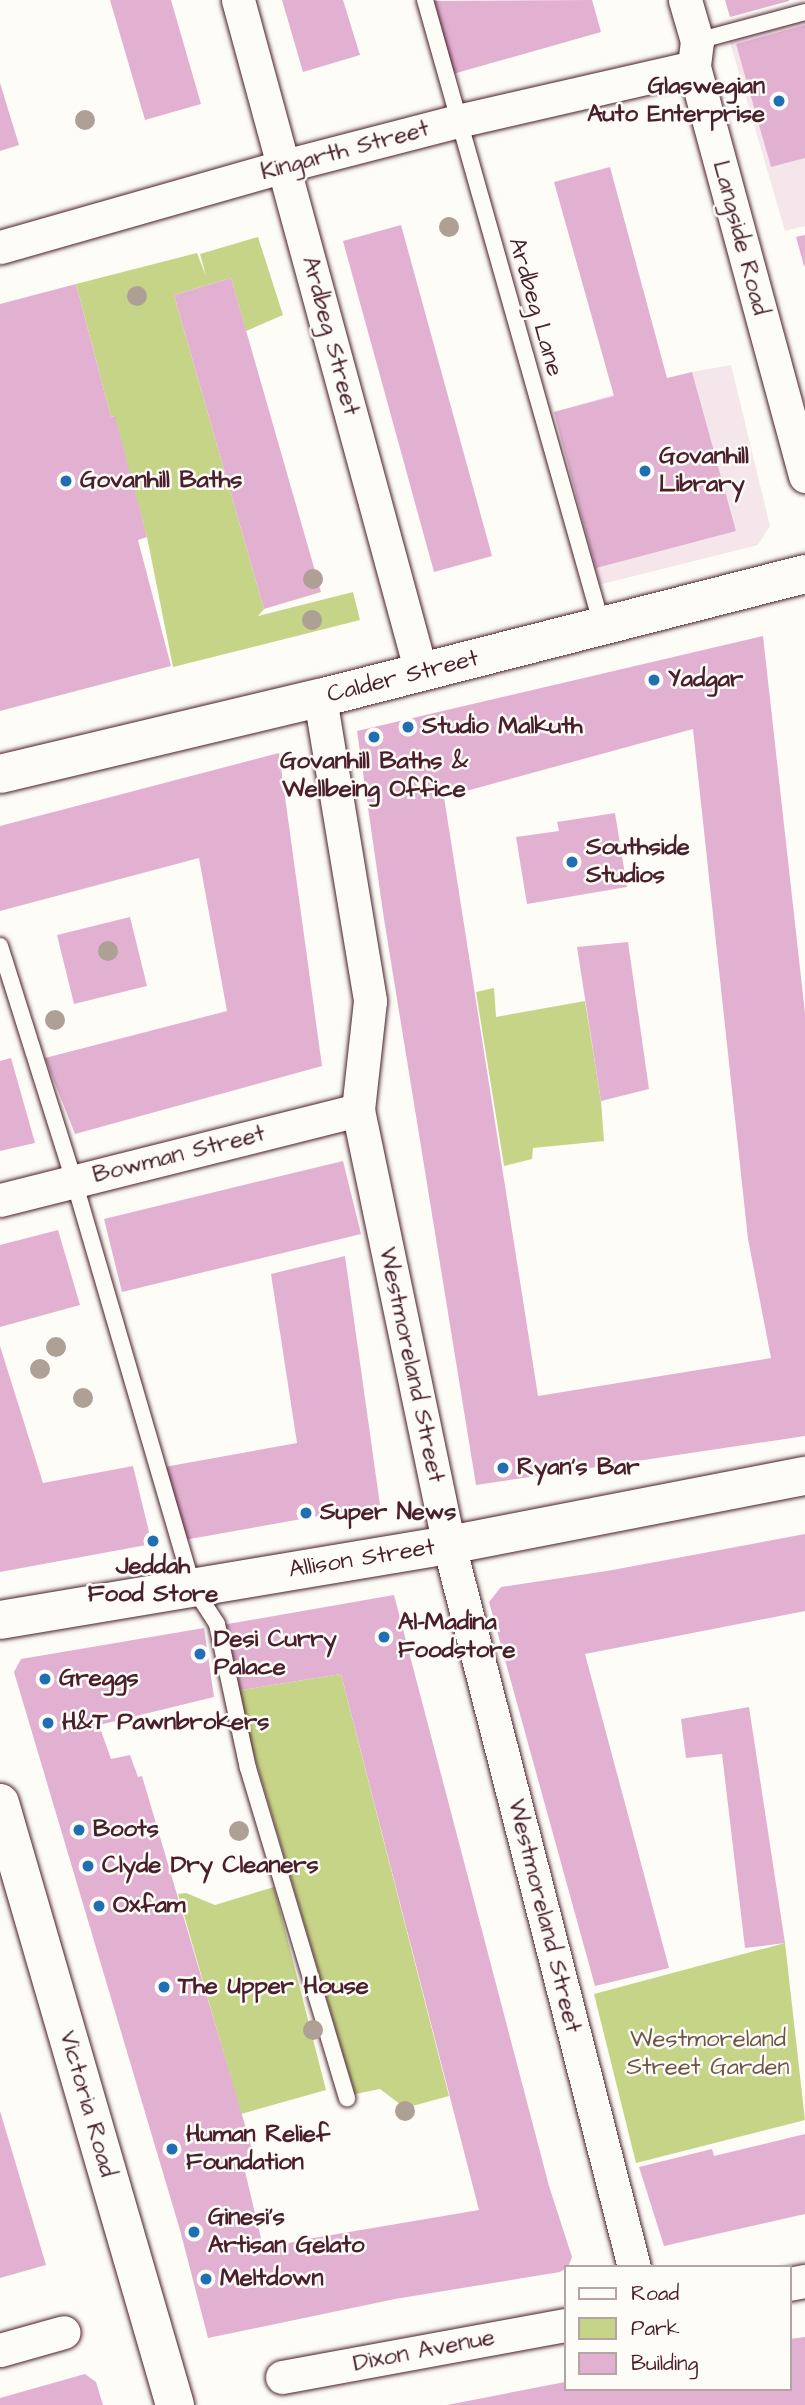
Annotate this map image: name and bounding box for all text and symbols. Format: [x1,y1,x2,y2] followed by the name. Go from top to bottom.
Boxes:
[587,73,765,129] place label: Glaswegian Auto Enterprise
[771,93,787,109] marker: Glaswegian Auto Enterprise
[258,115,432,187] street label: Kingarth Street
[706,158,774,318] street label: Langside Road
[501,234,569,380] street label: Ardbeg Lane
[295,253,365,419] street label: Ardbeg Street
[659,443,749,499] place label: Govanhill Library
[637,463,653,479] marker: Govanhill Library
[80,467,242,495] place label: Govanhill Baths
[58,473,74,489] marker: Govanhill Baths
[324,644,482,710] street label: Calder Street
[668,666,743,694] place label: Yadgar
[646,672,662,688] marker: Yadgar
[422,713,583,741] place label: Studio Malkuth
[400,719,416,735] marker: Studio Malkuth
[366,729,382,745] marker: Govanhill Baths & Wellbeing Office
[280,748,468,804] place label: Govanhill Baths & Wellbeing Office
[586,834,690,890] place label: Southside Studios
[564,854,580,870] marker: Southside Studios
[90,1120,268,1190] street label: Bowman Street
[372,1245,450,1485] street label: Westmoreland Street
[517,1454,640,1482] place label: Ryan's Bar
[495,1460,511,1476] marker: Ryan's Bar
[320,1499,456,1527] place label: Super News
[298,1505,314,1521] marker: Super News
[145,1533,161,1549] marker: Jeddah Food Store
[287,1533,437,1585] street label: Allison Street
[88,1553,218,1609] place label: Jeddah Food Store
[398,1609,515,1665] place label: Al-Madina Foodstore
[214,1626,337,1682] place label: Desi Curry Palace
[376,1629,392,1645] marker: Al-Madina Foodstore
[192,1646,208,1662] marker: Desi Curry Palace
[59,1665,139,1693] place label: Greggs
[37,1671,53,1687] marker: Greggs
[62,1709,269,1737] place label: H&T Pawnbrokers
[40,1715,56,1731] marker: H&T Pawnbrokers
[501,1796,587,2036] street label: Westmoreland Street
[93,1816,159,1844] place label: Boots
[71,1822,87,1838] marker: Boots
[102,1852,319,1880] place label: Clyde Dry Cleaners
[80,1858,96,1874] marker: Clyde Dry Cleaners
[113,1892,186,1920] place label: Oxfam
[91,1898,107,1914] marker: Oxfam
[178,1973,369,2001] place label: The Upper House
[156,1979,172,1995] marker: The Upper House
[626,2026,790,2082] park label: Westmoreland Street Garden
[52,2028,122,2180] street label: Victoria Road
[186,2121,330,2177] place label: Human Relief Foundation
[164,2141,180,2157] marker: Human Relief Foundation
[208,2204,365,2260] place label: Ginesi's Artisan Gelato
[186,2224,202,2240] marker: Ginesi's Artisan Gelato
[220,2265,324,2293] place label: Meltdown
[564,2265,791,2391] legend
[198,2271,214,2287] marker: Meltdown
[631,2279,679,2308] text: Road
[631,2314,680,2343] text: Park
[351,2323,497,2379] street label: Dixon Avenue
[631,2349,698,2378] text: Building

